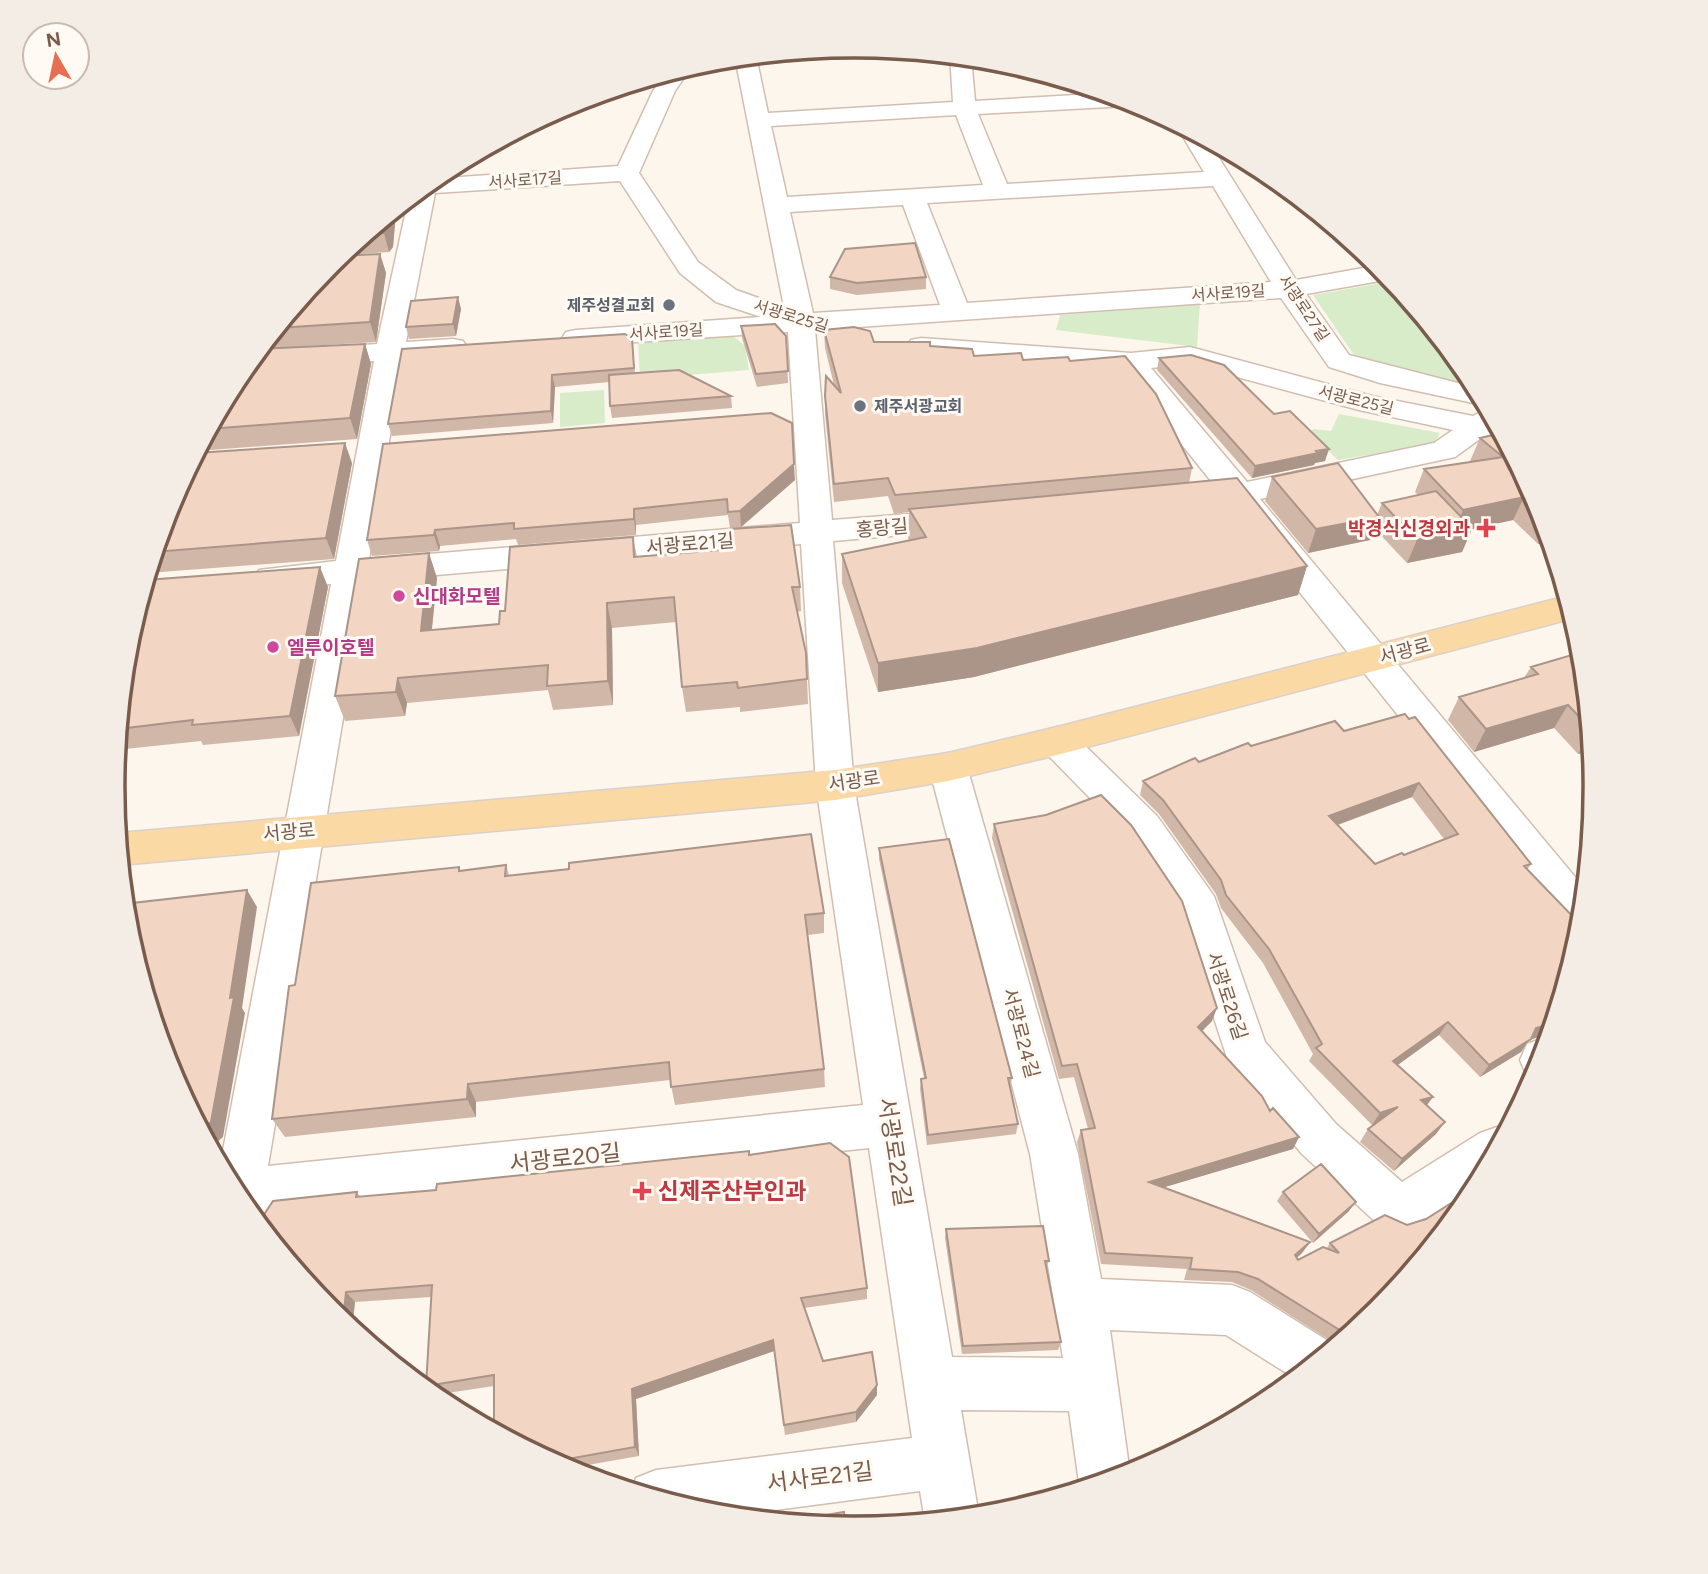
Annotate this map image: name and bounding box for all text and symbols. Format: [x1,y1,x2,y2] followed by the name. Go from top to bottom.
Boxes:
[21,21,91,91] north arrow
[44,27,62,52] text: N
[487,168,563,192] street label: 서사로17길
[1275,271,1333,345] street label: 서광로27길
[1190,281,1266,305] street label: 서사로19길
[567,296,655,315] place label: 제주성결교회
[751,296,831,336] street label: 서광로25길
[661,297,677,313] marker: 제주성결교회
[628,320,704,344] street label: 서사로19길
[1316,381,1396,419] street label: 서광로25길
[874,397,962,416] place label: 제주서광교회
[852,398,868,414] marker: 제주서광교회
[855,514,909,542] street label: 홍랑길
[1348,517,1471,540] place label: 박경식신경외과
[1476,518,1496,538] marker: 박경식신경외과
[645,529,735,559] street label: 서광로21길
[413,585,500,608] place label: 신대화모텔
[391,588,407,604] marker: 신대화모텔
[1377,633,1433,669] street label: 서광로
[287,636,374,659] place label: 엘루이호텔
[265,639,281,655] marker: 엘루이호텔
[826,766,882,796] street label: 서광로
[262,818,316,846] street label: 서광로
[1202,949,1252,1043] street label: 서광로26길
[998,985,1044,1081] street label: 서광로24길
[873,1095,917,1209] street label: 서광로22길
[508,1138,622,1178] street label: 서광로20길
[658,1177,806,1205] place label: 신제주산부인과
[632,1181,652,1201] marker: 신제주산부인과
[765,1457,875,1497] street label: 서사로21길

